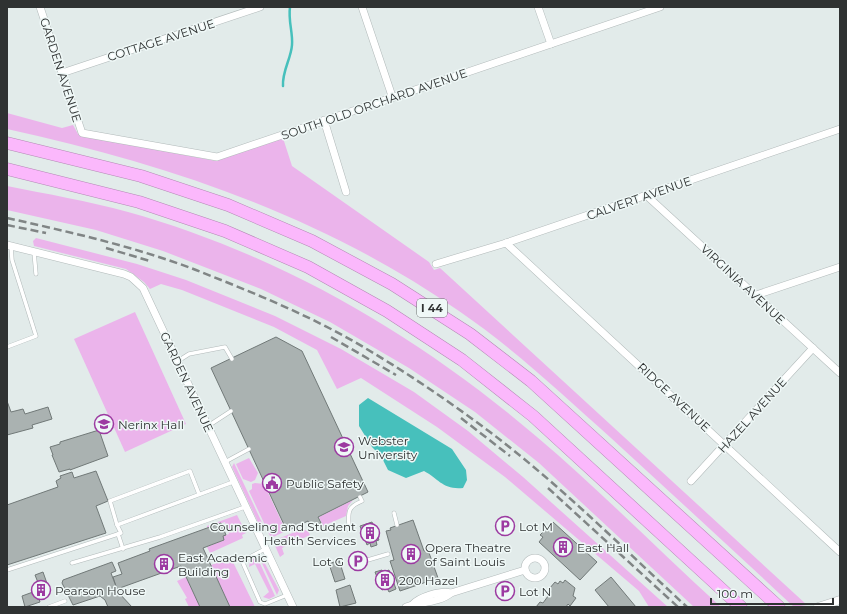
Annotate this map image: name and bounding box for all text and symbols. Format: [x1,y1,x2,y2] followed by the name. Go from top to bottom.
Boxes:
[37,16,85,124] street label: GARDEN AVENUE
[105,16,217,64] street label: COTTAGE AVENUE
[279,65,469,143] street label: SOUTH OLD ORCHARD AVENUE
[585,173,693,223] street label: CALVERT AVENUE
[698,241,788,327] street label: VIRGINIA AVENUE
[417,299,447,317] road number: I 44
[157,329,217,435] street label: GARDEN AVENUE
[634,359,714,435] street label: RIDGE AVENUE
[714,374,790,456] street label: HAZEL AVENUE
[93,413,115,435] school or university icon: Nerinx Hall
[118,417,184,432] place label: Nerinx Hall
[358,433,418,462] place label: Webster University
[333,436,355,458] school or university icon: Webster University
[261,472,283,494] public building icon: Public Safety
[286,476,364,491] place label: Public Safety
[494,515,516,537] parking icon: Lot M
[210,519,356,548] place label: Counseling and Student Health Services
[519,519,553,534] place label: Lot M
[359,522,381,544] building icon: Counseling and Student Health Services
[552,536,574,558] building icon: East Hall
[425,540,511,569] place label: Opera Theatre of Saint Louis
[577,540,629,555] place label: East Hall
[400,543,422,565] building icon: Opera Theatre of Saint Louis
[178,550,268,579] place label: East Academic Building
[347,550,369,572] parking icon: Lot G
[153,553,175,575] building icon: East Academic Building
[312,554,344,569] place label: Lot G
[374,569,396,591] building icon: 200 Hazel
[399,573,458,588] place label: 200 Hazel
[30,579,52,601] building icon: Pearson House
[494,580,516,602] parking icon: Lot N
[711,580,833,606] scale bar
[55,583,145,598] place label: Pearson House
[519,584,551,599] place label: Lot N
[717,586,753,601] text: 100 m

